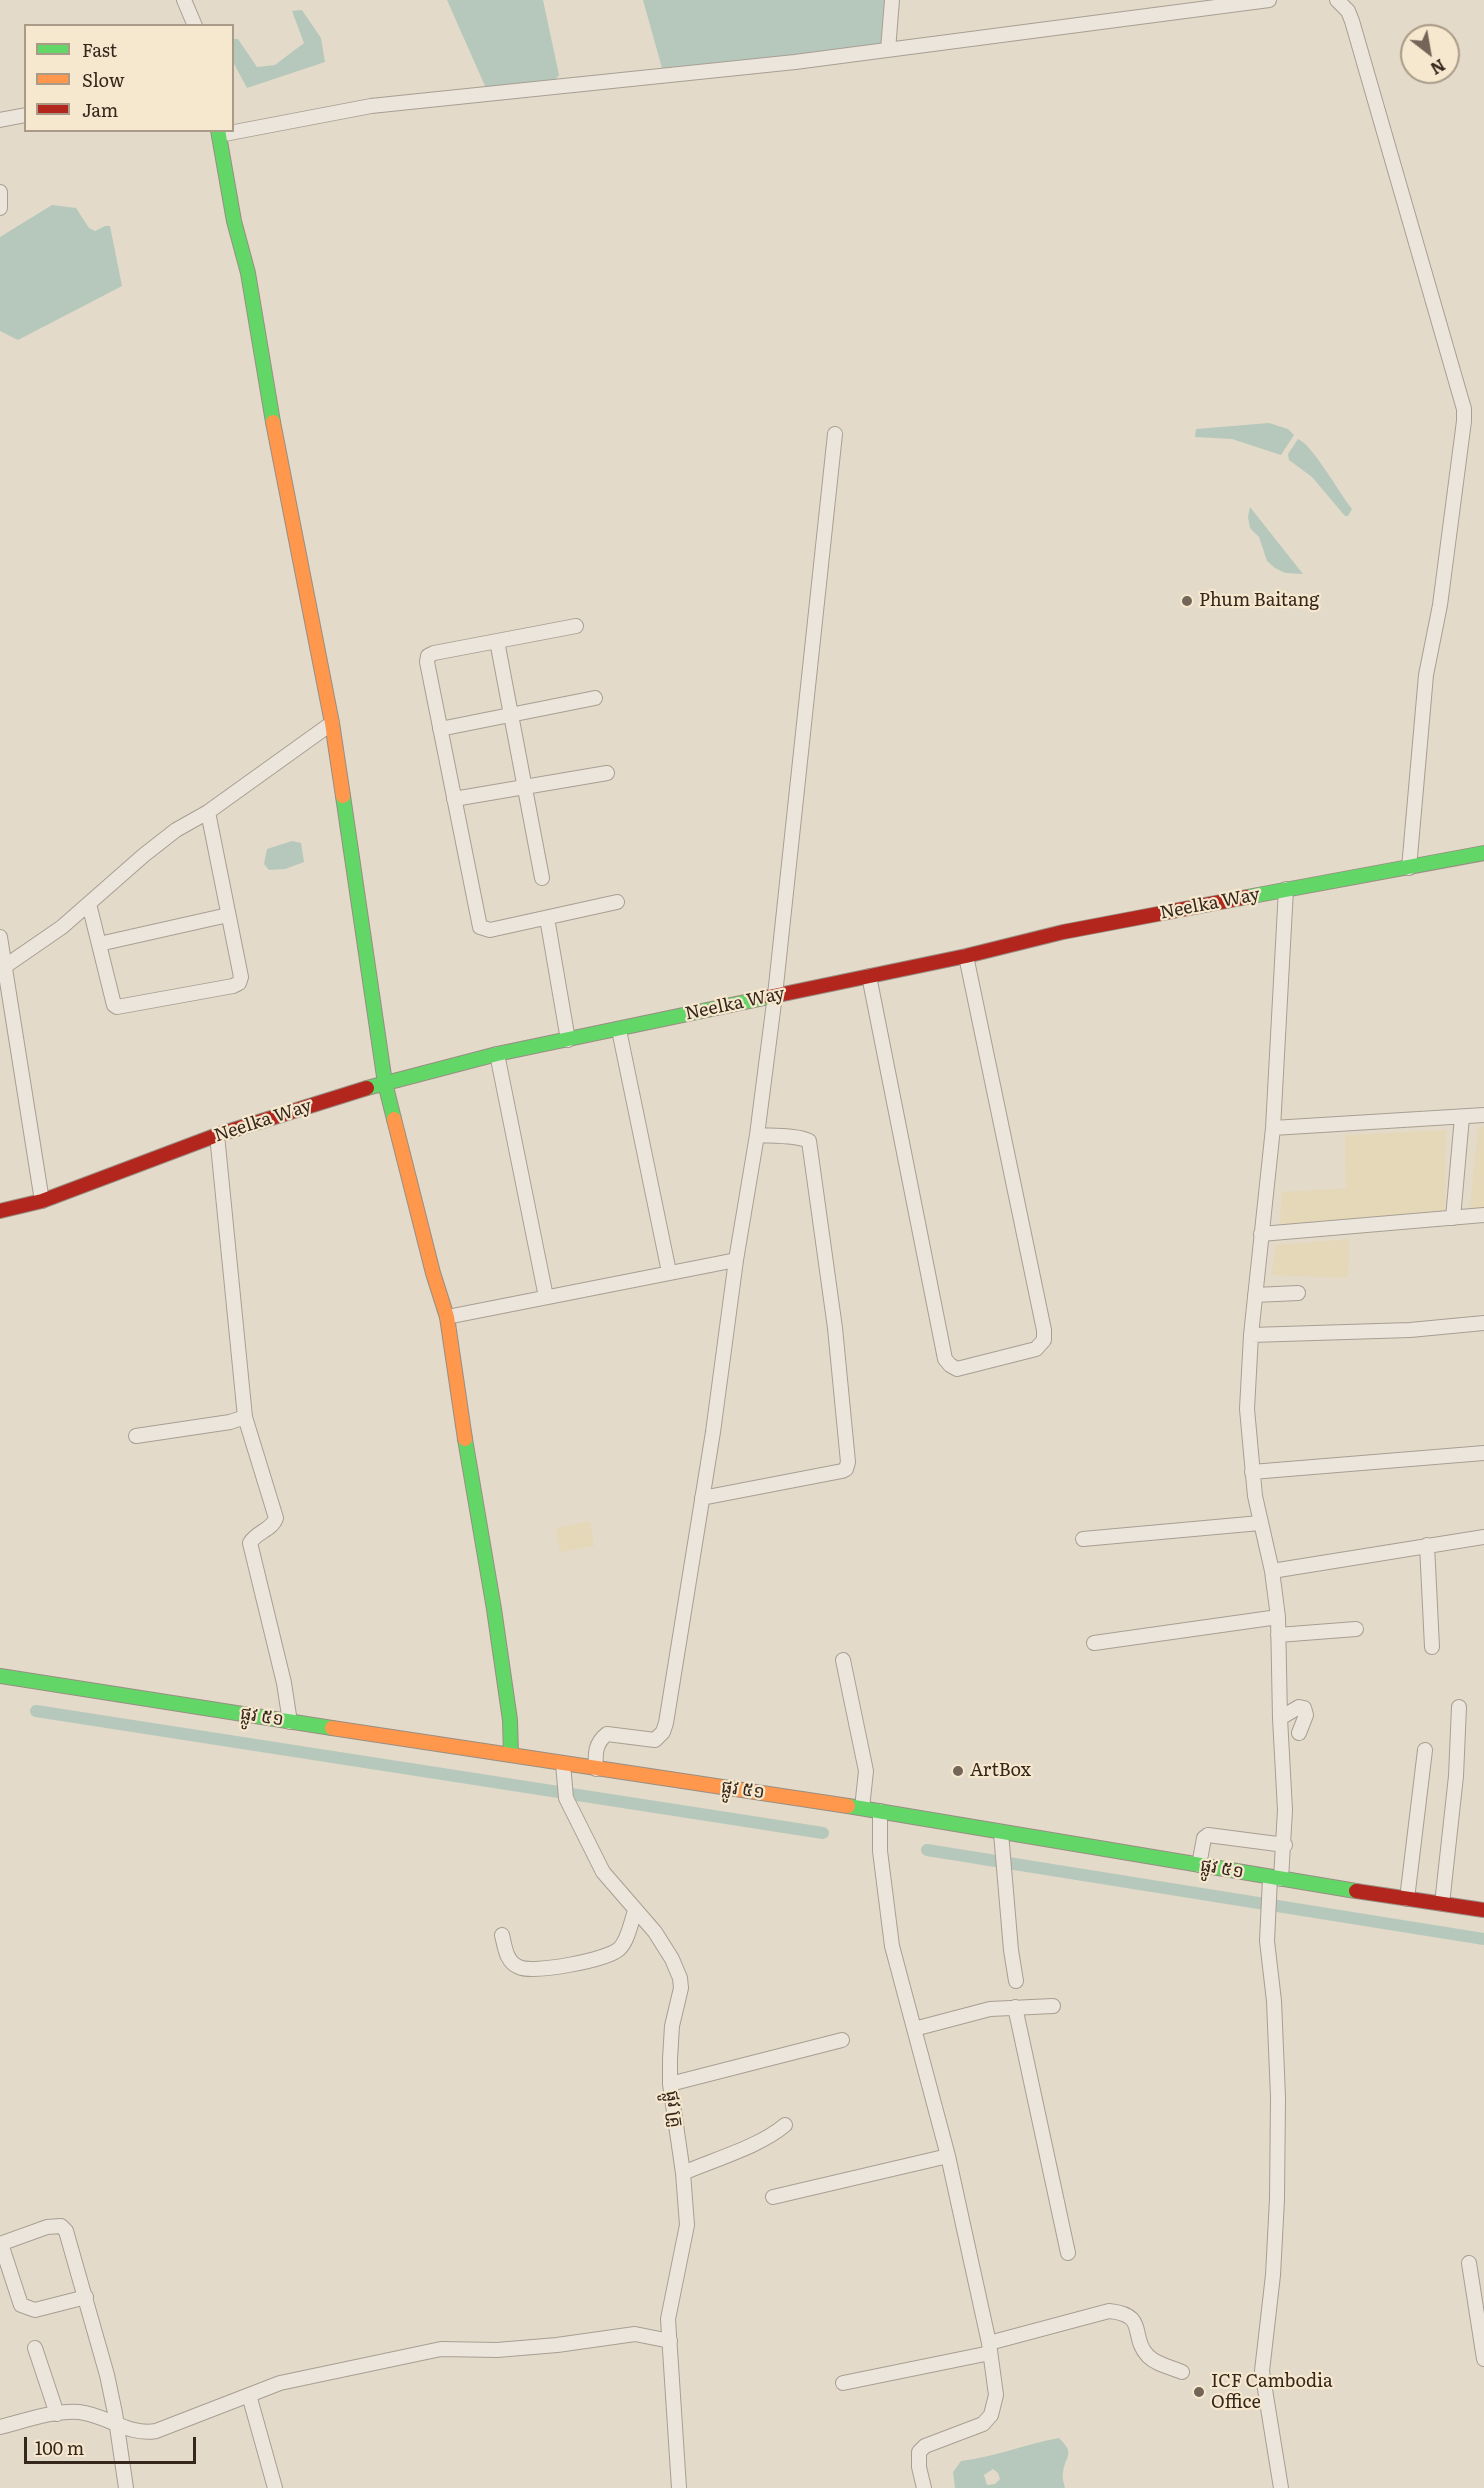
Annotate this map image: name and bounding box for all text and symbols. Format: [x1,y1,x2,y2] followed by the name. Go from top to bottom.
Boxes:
[24,24,234,132] legend
[1400,24,1460,84] north arrow
[82,36,117,63] text: Fast
[1426,54,1450,81] text: N
[82,66,124,93] text: Slow
[82,96,118,123] text: Jam
[1199,590,1319,612] place label: Phum Baitang
[1180,594,1194,608] marker: Phum Baitang
[1158,884,1262,924] street label: Neelka Way
[683,983,787,1025] street label: Neelka Way
[211,1095,315,1147] street label: Neelka Way
[239,1703,285,1731] street label: ផ្លូវ ៥១
[970,1760,1031,1782] place label: ArtBox
[951,1764,965,1778] marker: ArtBox
[720,1776,766,1804] street label: ផ្លូវ ៥១
[1199,1855,1245,1883] street label: ផ្លូវ ៥១
[661,2089,687,2129] street label: ផ្លូវ គ្រូ
[1211,2371,1333,2414] place label: ICF Cambodia Office
[1192,2385,1206,2399] marker: ICF Cambodia Office
[27,2425,200,2463] scale bar
[35,2434,84,2461] text: 100 m

